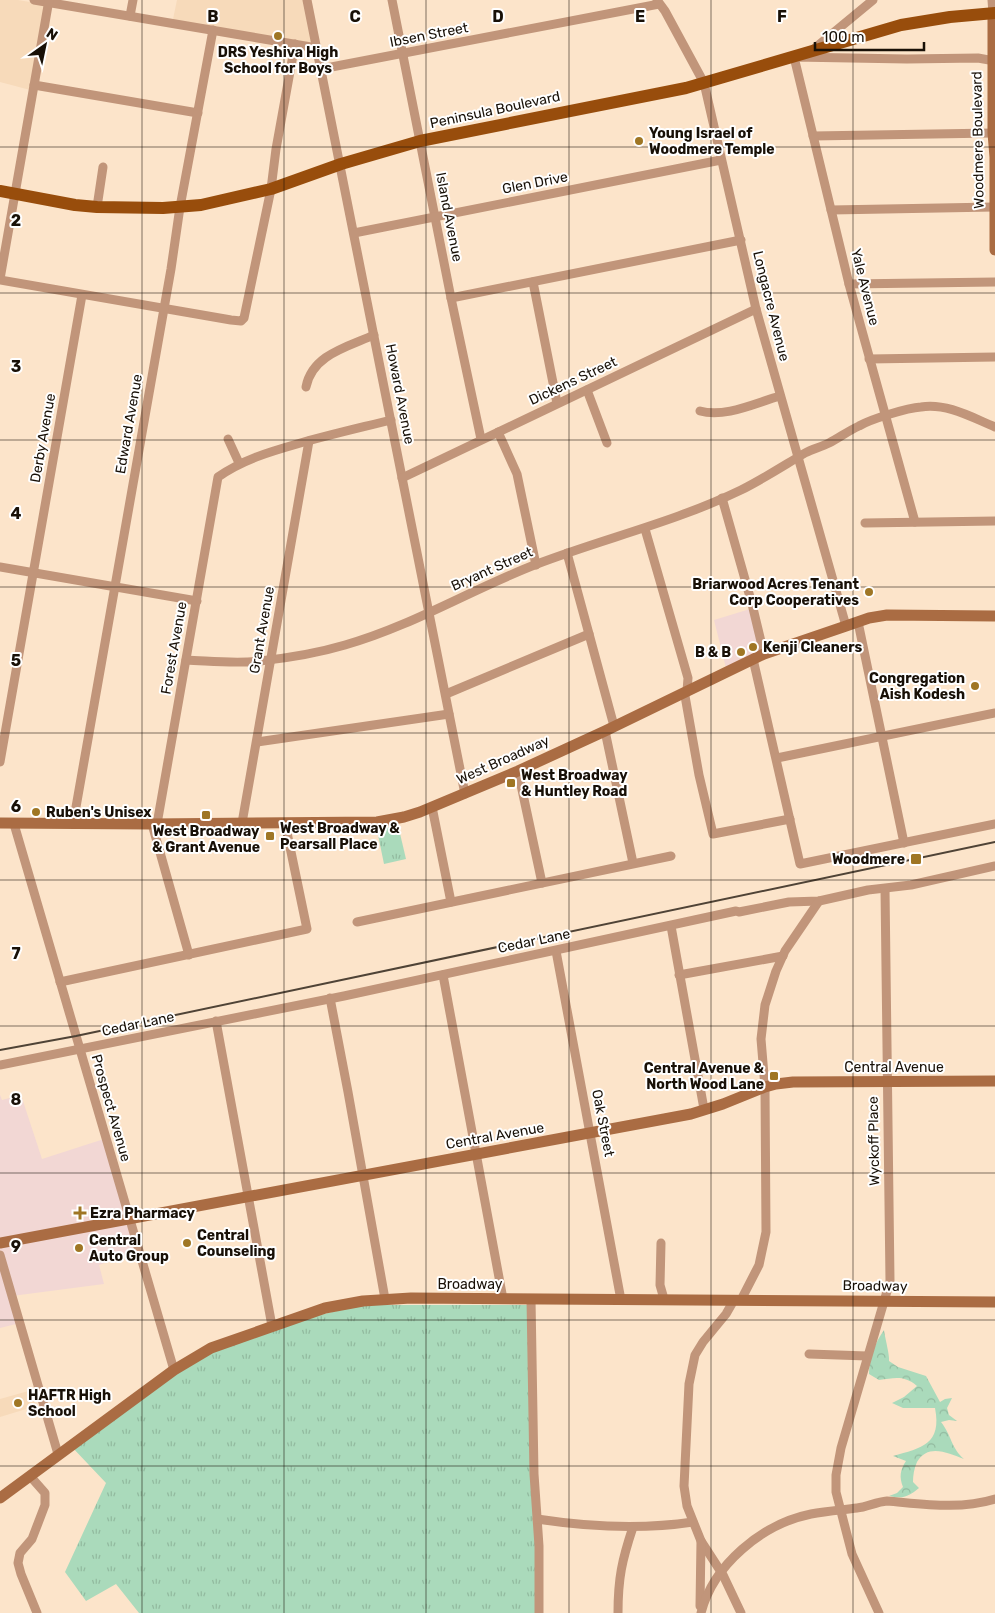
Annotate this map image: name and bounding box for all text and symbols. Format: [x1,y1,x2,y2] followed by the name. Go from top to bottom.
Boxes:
[207,7,219,26] text: B
[349,7,361,26] text: C
[492,7,504,26] text: D
[635,7,645,26] text: E
[777,7,787,26] text: F
[388,19,470,51] street label: Ibsen Street
[20,20,70,70] north arrow
[815,20,924,52] scale bar
[43,25,61,44] text: N
[822,28,864,46] text: 100 m
[272,30,284,42] marker: DRS Yeshiva High School for Boys
[218,44,338,77] place label: DRS Yeshiva High School for Boys
[968,71,988,209] street label: Woodmere Boulevard
[428,88,562,132] street label: Peninsula Boulevard
[649,125,775,158] place label: Young Israel of Woodmere Temple
[633,135,645,147] marker: Young Israel of Woodmere Temple
[501,168,569,198] street label: Glen Drive
[432,171,466,263] street label: Island Avenue
[11,211,21,230] text: 2
[847,247,883,327] street label: Yale Avenue
[749,249,793,363] street label: Longacre Avenue
[382,342,418,446] street label: Howard Avenue
[526,353,620,409] street label: Dickens Street
[11,357,21,376] text: 3
[112,373,146,475] street label: Edward Avenue
[27,392,59,484] street label: Derby Avenue
[11,504,22,523] text: 4
[449,543,536,595] street label: Bryant Street
[692,576,859,609] place label: Briarwood Acres Tenant Corp Cooperatives
[246,585,278,675] street label: Grant Avenue
[863,586,875,598] marker: Briarwood Acres Tenant Corp Cooperatives
[157,600,191,696] street label: Forest Avenue
[763,639,863,656] place label: Kenji Cleaners
[747,641,759,653] marker: Kenji Cleaners
[695,644,731,661] place label: B & B
[735,646,747,658] marker: B & B
[11,651,21,670] text: 5
[869,670,965,703] place label: Congregation Aish Kodesh
[969,680,981,692] marker: Congregation Aish Kodesh
[454,732,552,788] street label: West Broadway
[521,767,628,800] place label: West Broadway & Huntley Road
[505,777,517,789] marker: West Broadway & Huntley Road
[11,797,21,816] text: 6
[46,804,152,821] place label: Ruben's Unisex
[30,806,42,818] marker: Ruben's Unisex
[200,809,212,821] marker: West Broadway & Grant Avenue
[280,820,400,853] place label: West Broadway & Pearsall Place
[152,823,260,856] place label: West Broadway & Grant Avenue
[264,830,276,842] marker: West Broadway & Pearsall Place
[832,851,905,868] place label: Woodmere
[909,852,923,866] marker: Woodmere
[496,925,572,957] street label: Cedar Lane
[11,944,21,963] text: 7
[100,1008,176,1040] street label: Cedar Lane
[88,1052,134,1164] street label: Prospect Avenue
[844,1059,944,1076] street label: Central Avenue
[644,1060,765,1093] place label: Central Avenue & North Wood Lane
[768,1070,780,1082] marker: Central Avenue & North Wood Lane
[588,1088,618,1159] street label: Oak Street
[11,1090,22,1109] text: 8
[865,1096,883,1186] street label: Wyckoff Place
[445,1119,546,1153] street label: Central Avenue
[90,1205,195,1222] place label: Ezra Pharmacy
[74,1207,86,1219] marker: Ezra Pharmacy
[197,1227,275,1260] place label: Central Counseling
[89,1232,169,1265] place label: Central Auto Group
[11,1237,21,1256] text: 9
[181,1237,193,1249] marker: Central Counseling
[73,1242,85,1254] marker: Central Auto Group
[438,1276,503,1293] street label: Broadway
[842,1277,908,1295] street label: Broadway
[28,1387,111,1420] place label: HAFTR High School
[12,1397,24,1409] marker: HAFTR High School

